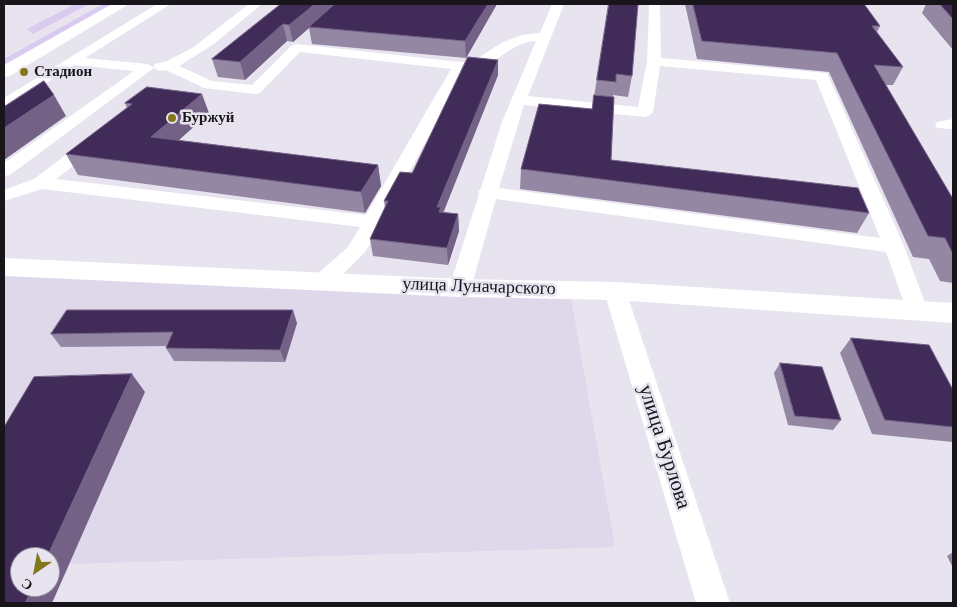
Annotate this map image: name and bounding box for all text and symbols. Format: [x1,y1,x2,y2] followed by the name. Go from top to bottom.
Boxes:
[34,63,92,81] place label: Стадион
[18,66,30,78] marker: Стадион
[182,109,234,127] place label: Буржуй
[166,112,178,124] marker: Буржуй
[402,274,556,300] street label: улица Луначарского
[632,382,696,512] street label: улица Бурлова
[10,547,60,597] north arrow
[19,575,35,593] text: С

